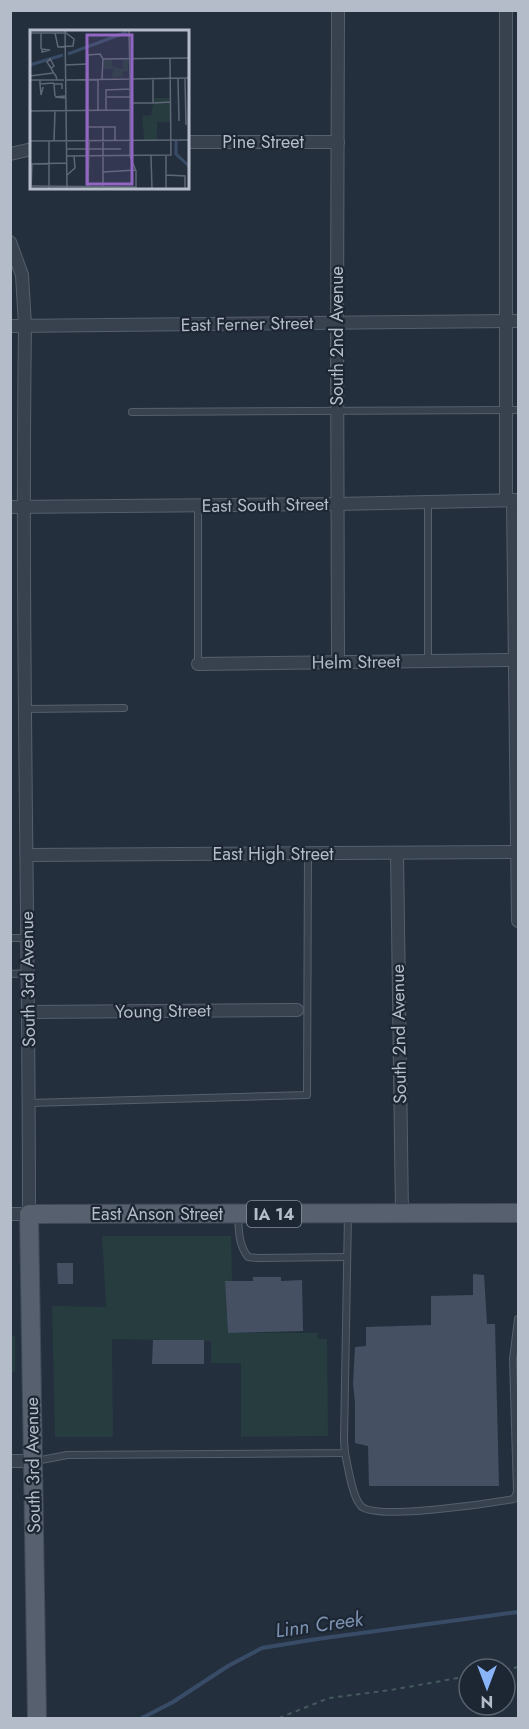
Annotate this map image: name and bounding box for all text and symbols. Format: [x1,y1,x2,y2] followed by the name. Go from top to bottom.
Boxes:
[30,30,189,189] inset map
[222,129,304,155] street label: Pine Street
[324,266,350,406] street label: South 2nd Avenue
[180,310,314,338] street label: East Ferner Street
[201,491,329,519] street label: East South Street
[311,648,401,676] street label: Helm Street
[212,841,334,867] street label: East High Street
[14,911,42,1047] street label: South 3rd Avenue
[385,964,413,1104] street label: South 2nd Avenue
[115,997,212,1025] street label: Young Street
[91,1201,224,1227] street label: East Anson Street
[247,1201,301,1227] road number: IA 14
[19,1397,47,1533] street label: South 3rd Avenue
[273,1604,366,1646] water label: Linn Creek
[457,1657,517,1717] north arrow
[481,1690,493,1713] text: N

